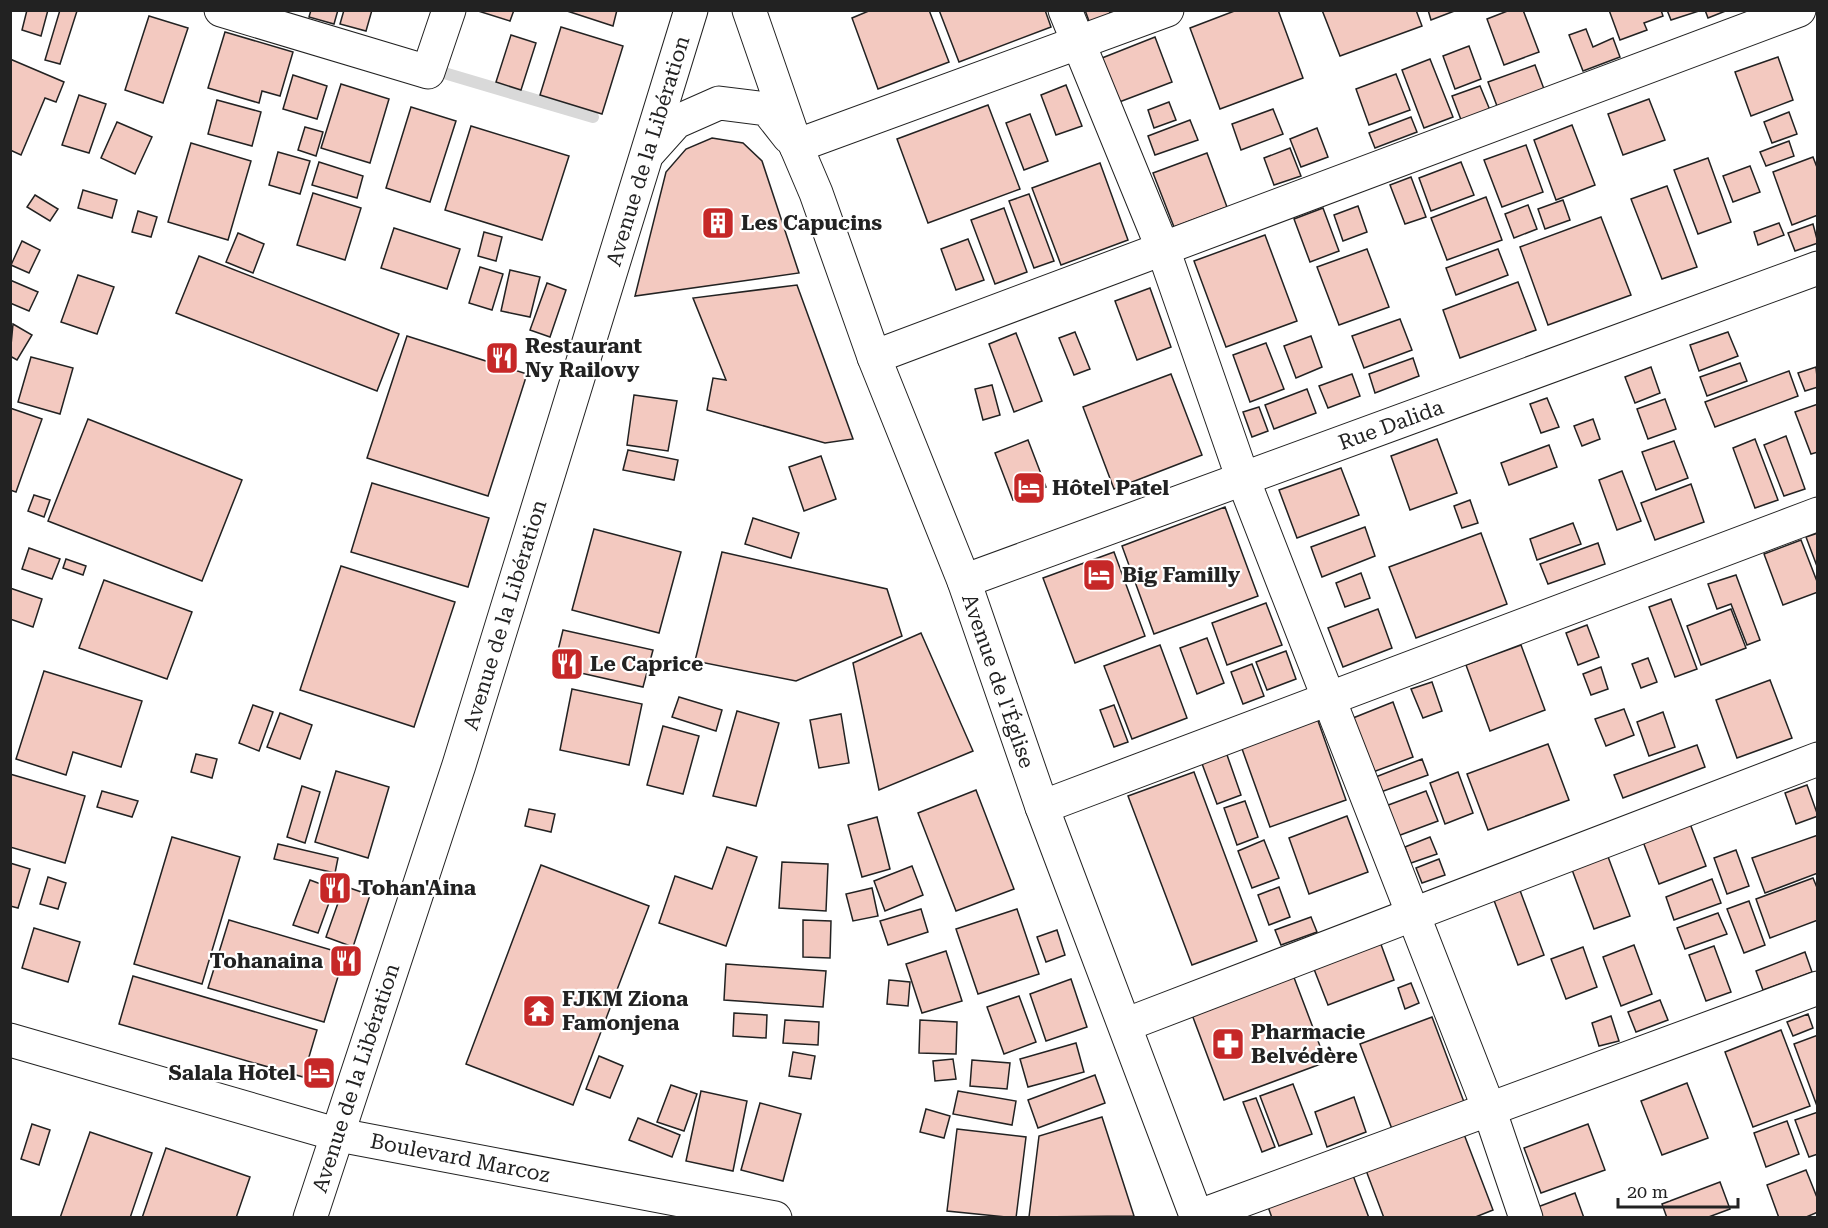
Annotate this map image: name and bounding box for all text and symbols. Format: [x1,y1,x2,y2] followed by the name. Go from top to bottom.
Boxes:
[602,33,695,269] street label: Avenue de la Libération
[700,205,736,241] building icon: Les Capucins
[741,211,882,235] place label: Les Capucins
[525,334,643,382] place label: Restaurant Ny Railovy
[484,340,520,376] restaurant icon: Restaurant Ny Railovy
[1335,395,1447,455] street label: Rue Dalida
[1011,470,1047,506] hotel icon: Hôtel Patel
[1052,476,1169,500] place label: Hôtel Patel
[459,497,552,733] street label: Avenue de la Libération
[1081,557,1117,593] hotel icon: Big Familly
[1122,563,1241,587] place label: Big Familly
[957,590,1040,771] street label: Avenue de l'Église
[549,646,585,682] restaurant icon: Le Caprice
[590,652,703,676] place label: Le Caprice
[317,870,353,906] restaurant icon: Tohan'Aina
[358,876,477,900] place label: Tohan'Aina
[328,943,364,979] restaurant icon: Tohanaina
[210,949,324,973] place label: Tohanaina
[308,960,405,1196] street label: Avenue de la Libération
[562,987,689,1035] place label: FJKM Ziona Famonjena
[521,993,557,1029] temple icon: FJKM Ziona Famonjena
[1251,1020,1365,1068] place label: Pharmacie Belvédère
[1210,1026,1246,1062] pharmacy icon: Pharmacie Belvédère
[301,1055,337,1091] hotel icon: Salala Hotel
[168,1061,296,1085] place label: Salala Hotel
[368,1129,552,1187] street label: Boulevard Marcoz
[1618,1171,1738,1209] scale bar
[1627,1181,1668,1202] text: 20 m

